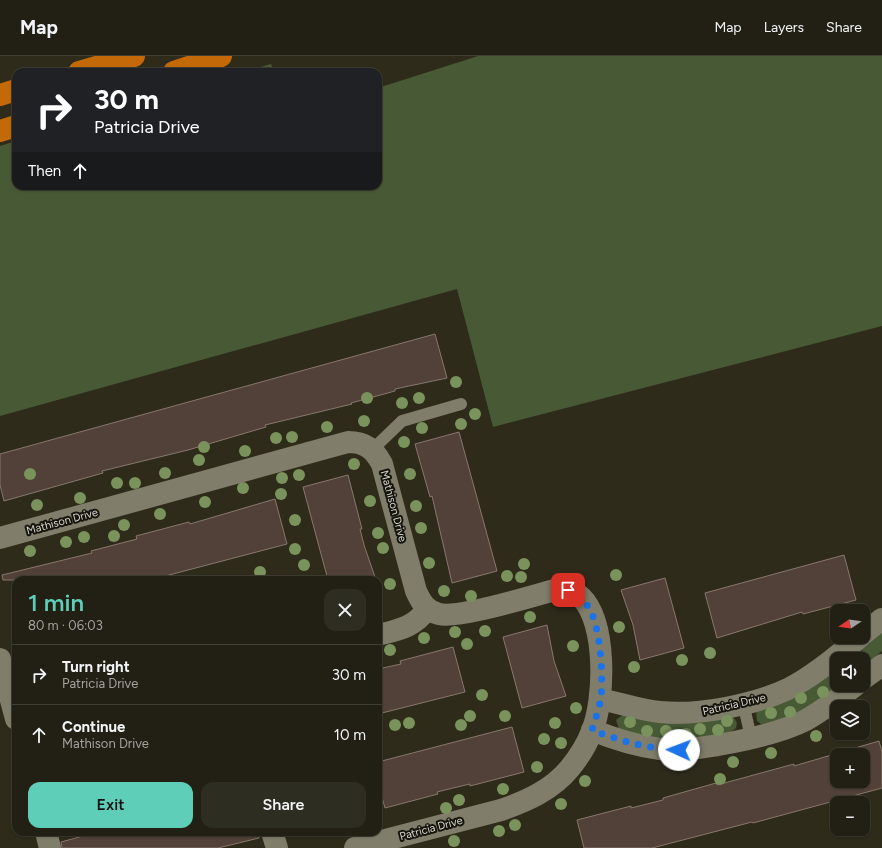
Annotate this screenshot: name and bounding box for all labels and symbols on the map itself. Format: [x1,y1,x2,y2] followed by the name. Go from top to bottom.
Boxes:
[378,469,409,543] street label: Mathison Drive
[25,506,99,537] street label: Mathison Drive
[551,573,585,607] pin
[830,604,870,644] north arrow
[701,691,767,718] street label: Patricia Drive
[658,729,700,771] position arrow
[398,814,464,843] street label: Patricia Drive

